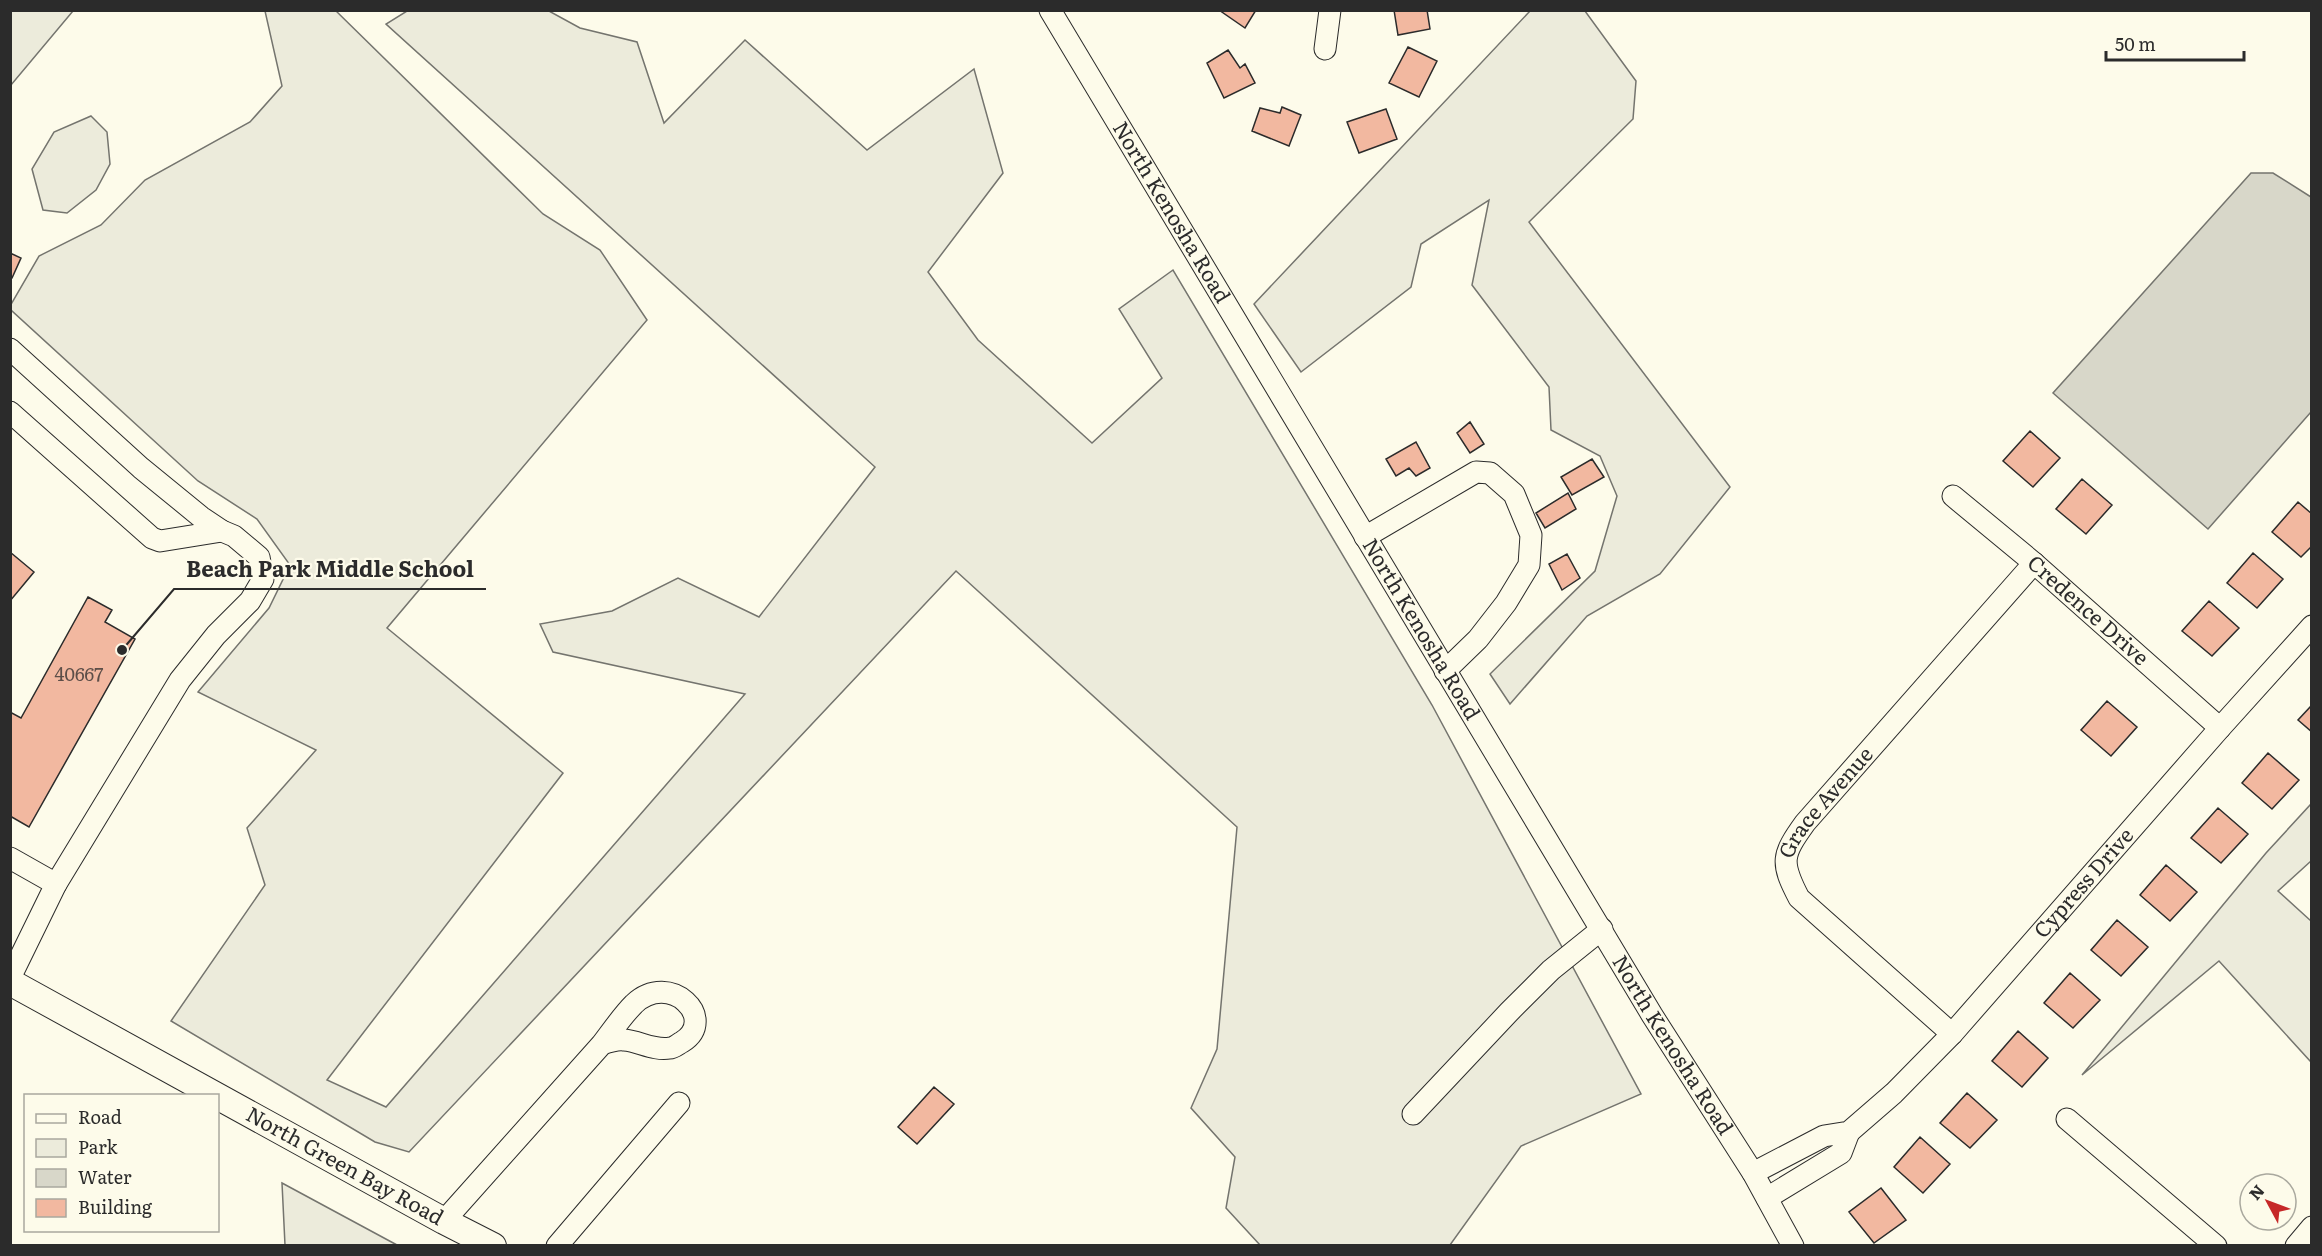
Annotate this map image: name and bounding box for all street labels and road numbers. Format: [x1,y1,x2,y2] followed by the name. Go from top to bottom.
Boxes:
[1107,114,1240,308] street label: North Kenosha Road
[1357,531,1490,725] street label: North Kenosha Road
[2022,546,2157,671] street label: Credence Drive
[1769,738,1879,862] street label: Grace Avenue
[2025,819,2139,944] street label: Cypress Drive
[1606,948,1743,1140] street label: North Kenosha Road
[241,1097,451,1231] street label: North Green Bay Road

